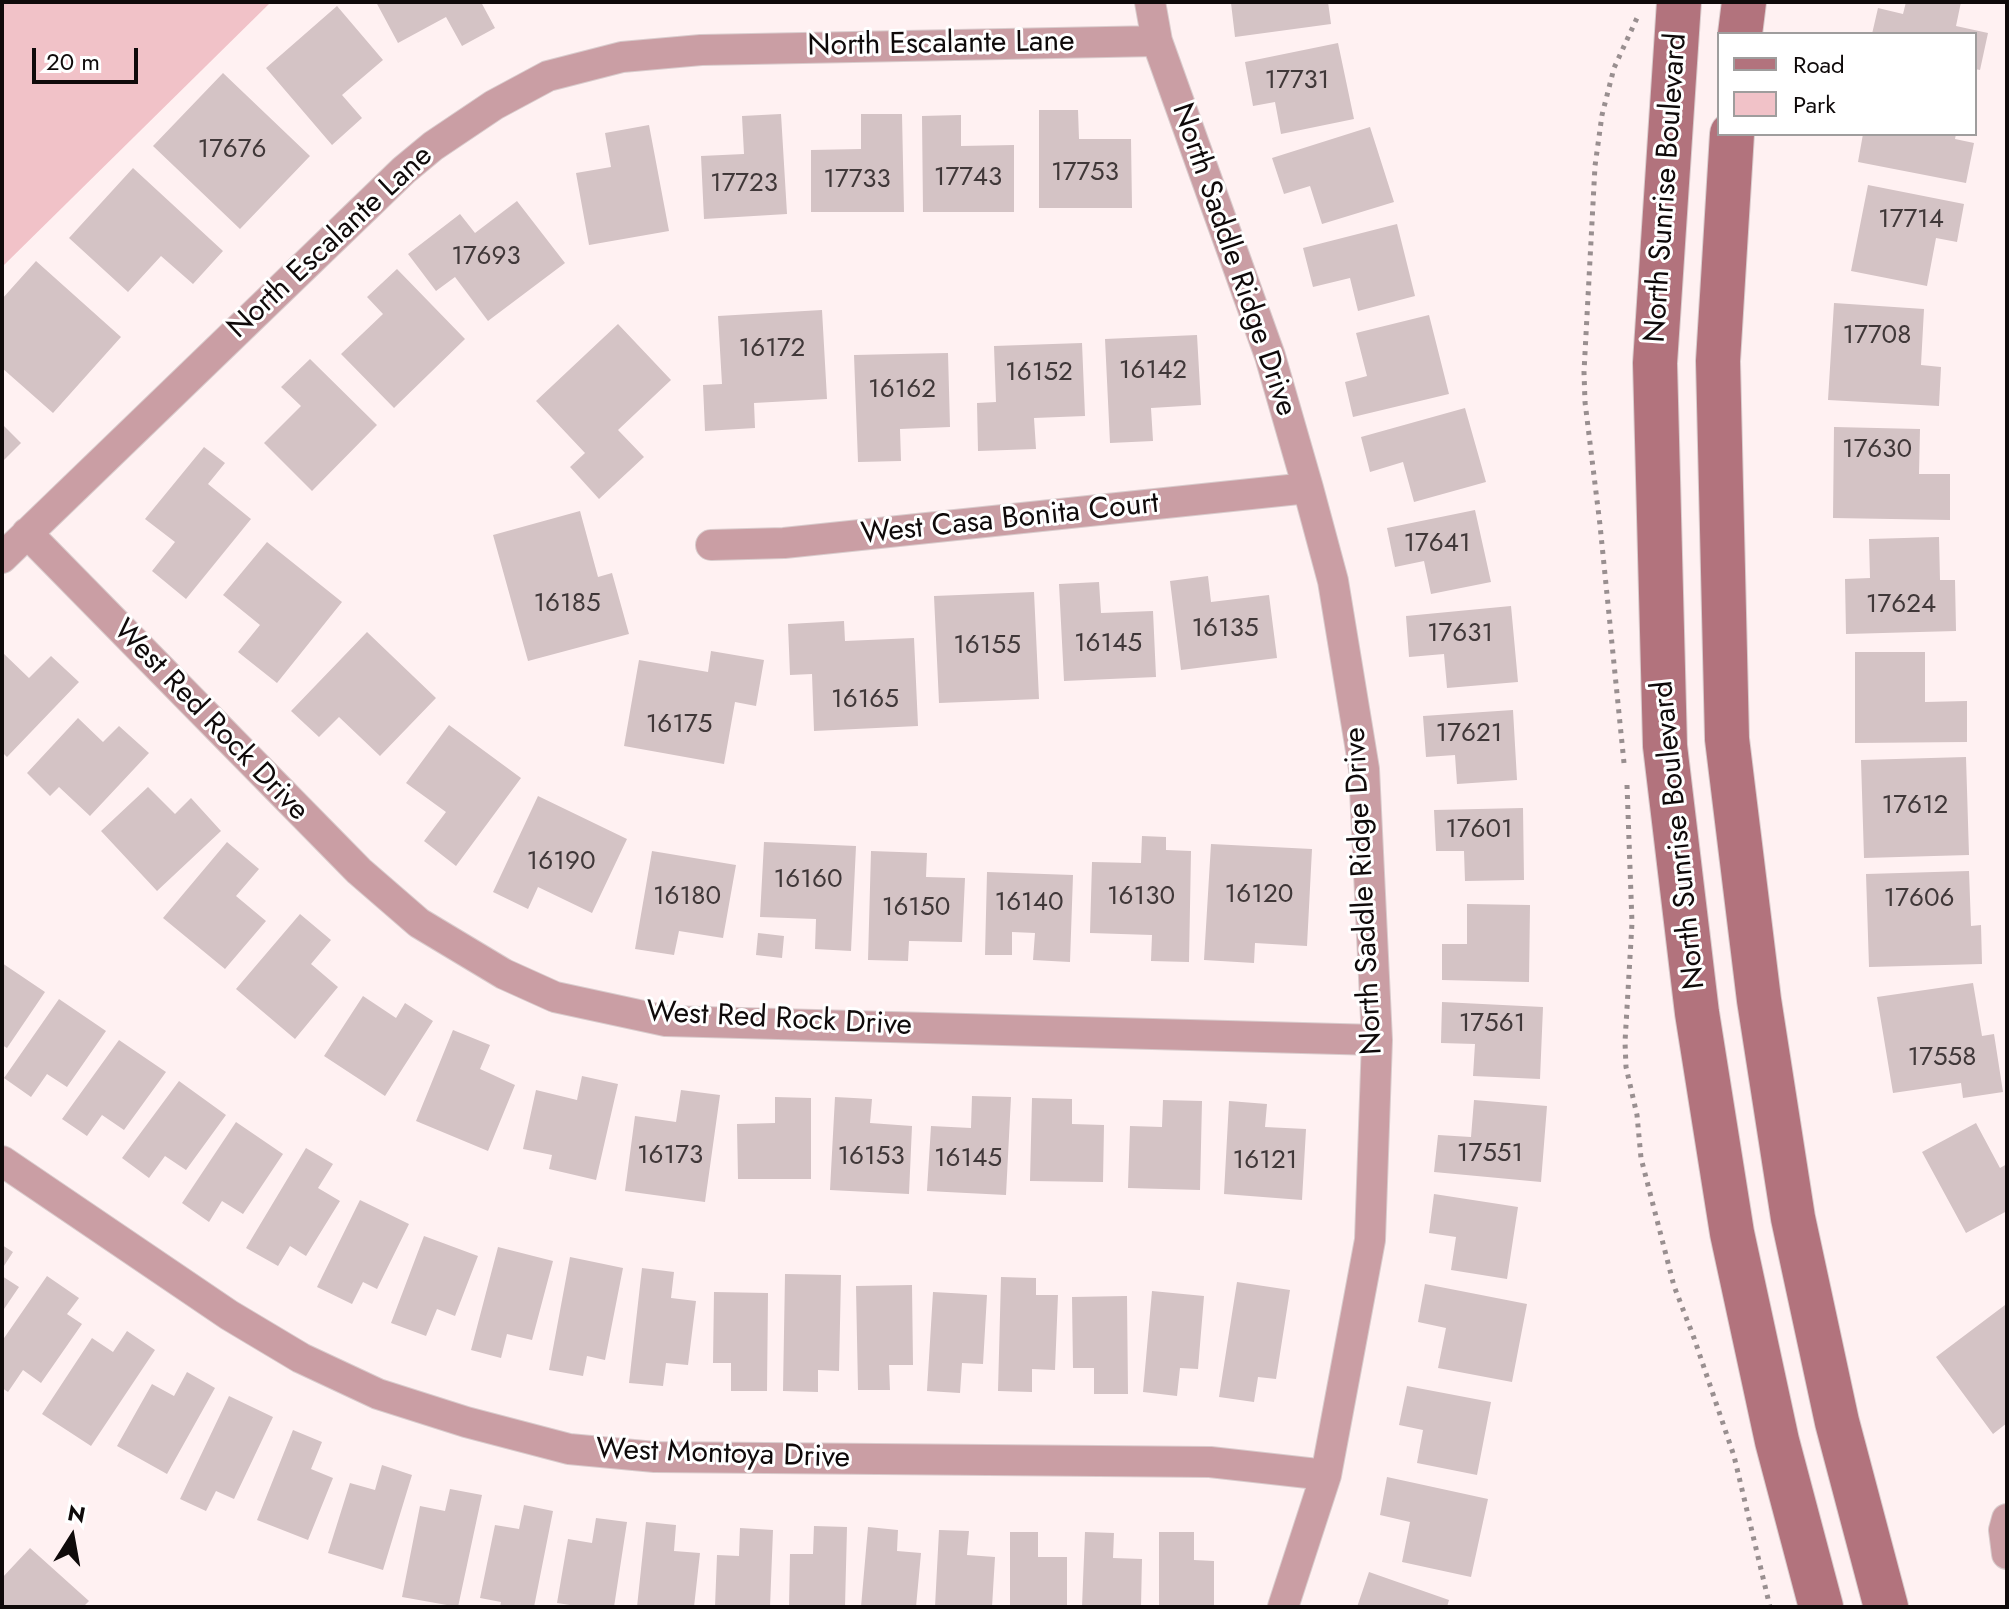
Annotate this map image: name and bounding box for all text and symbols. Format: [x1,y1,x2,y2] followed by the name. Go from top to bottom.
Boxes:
[807,25,1075,65] street label: North Escalante Lane
[36,32,142,82] scale bar
[1638,32,1696,344] street label: North Sunrise Boulevard
[1717,32,1977,136] legend
[46,44,100,79] text: 20 m
[1793,47,1845,82] text: Road
[1265,66,1329,98] house number: 17731
[1793,87,1836,122] text: Park
[1163,99,1303,421] street label: North Saddle Ridge Drive
[198,135,266,167] house number: 17676
[221,139,441,347] street label: North Escalante Lane
[1051,158,1119,190] house number: 17753
[934,163,1002,195] house number: 17743
[823,165,891,197] house number: 17733
[710,169,778,201] house number: 17723
[1878,205,1944,237] house number: 17714
[451,242,521,274] house number: 17693
[1843,321,1911,353] house number: 17708
[739,334,805,366] house number: 16172
[1119,356,1187,388] house number: 16142
[1005,358,1073,390] house number: 16152
[868,375,936,407] house number: 16162
[1842,435,1912,467] house number: 17630
[859,486,1161,554] street label: West Casa Bonita Court
[1403,529,1471,561] house number: 17641
[533,589,601,621] house number: 16185
[1866,590,1936,622] house number: 17624
[105,613,315,829] street label: West Red Rock Drive
[1191,614,1259,646] house number: 16135
[1427,619,1493,651] house number: 17631
[1074,629,1142,661] house number: 16145
[953,631,1021,663] house number: 16155
[1646,679,1714,991] street label: North Sunrise Boulevard
[831,685,899,717] house number: 16165
[646,710,712,742] house number: 16175
[1436,719,1502,751] house number: 17621
[1338,726,1392,1056] street label: North Saddle Ridge Drive
[1882,791,1948,823] house number: 17612
[1445,815,1513,847] house number: 17601
[527,847,595,879] house number: 16190
[774,865,842,897] house number: 16160
[1225,880,1293,912] house number: 16120
[653,882,721,914] house number: 16180
[1107,882,1175,914] house number: 16130
[1884,884,1954,916] house number: 17606
[994,888,1064,920] house number: 16140
[882,893,950,925] house number: 16150
[645,995,913,1045] street label: West Red Rock Drive
[1459,1009,1525,1041] house number: 17561
[1908,1043,1976,1075] house number: 17558
[1457,1139,1523,1171] house number: 17551
[637,1141,703,1173] house number: 16173
[837,1142,905,1174] house number: 16153
[934,1144,1002,1176] house number: 16145
[1233,1146,1297,1178] house number: 16121
[595,1433,851,1477] street label: West Montoya Drive
[65,1496,88,1531] text: N
[32,1497,112,1577] north arrow

